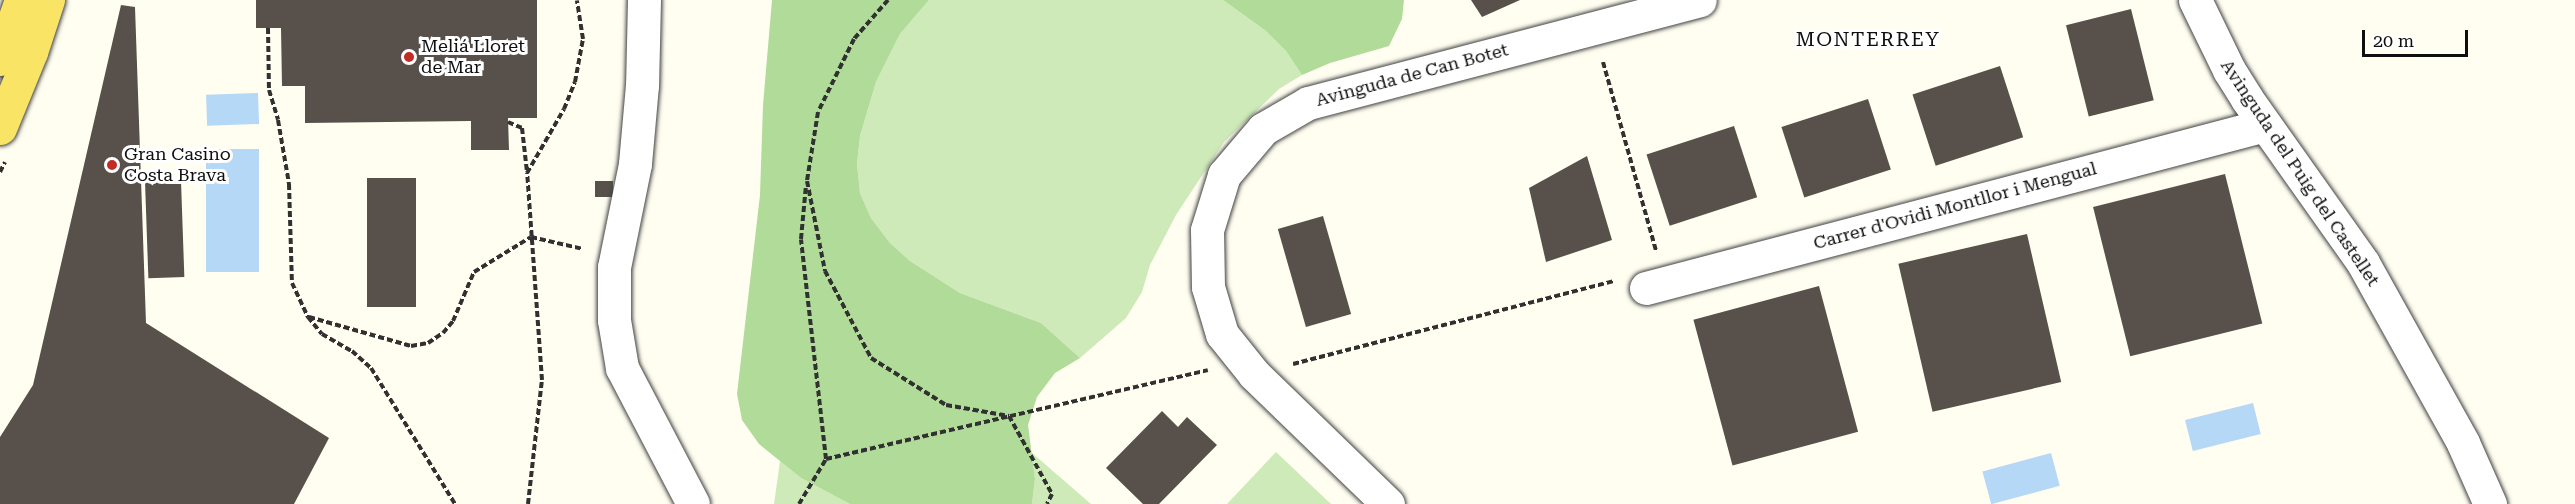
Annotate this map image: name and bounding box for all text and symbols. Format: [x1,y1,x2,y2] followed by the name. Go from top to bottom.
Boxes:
[2365,18,2472,56] scale bar
[1796,27,1940,51] district label: MONTERREY
[2373,30,2414,51] text: 20 m
[421,36,525,78] place label: Meliá Lloret de Mar
[1313,39,1511,111] street label: Avinguda de Can Botet
[402,50,416,64] marker: Meliá Lloret de Mar
[2216,56,2384,290] street label: Avinguda del Puig del Castellet
[124,144,231,186] place label: Gran Casino Costa Brava
[105,158,119,172] marker: Gran Casino Costa Brava
[1811,158,2099,254] street label: Carrer d'Ovidi Montllor i Mengual

